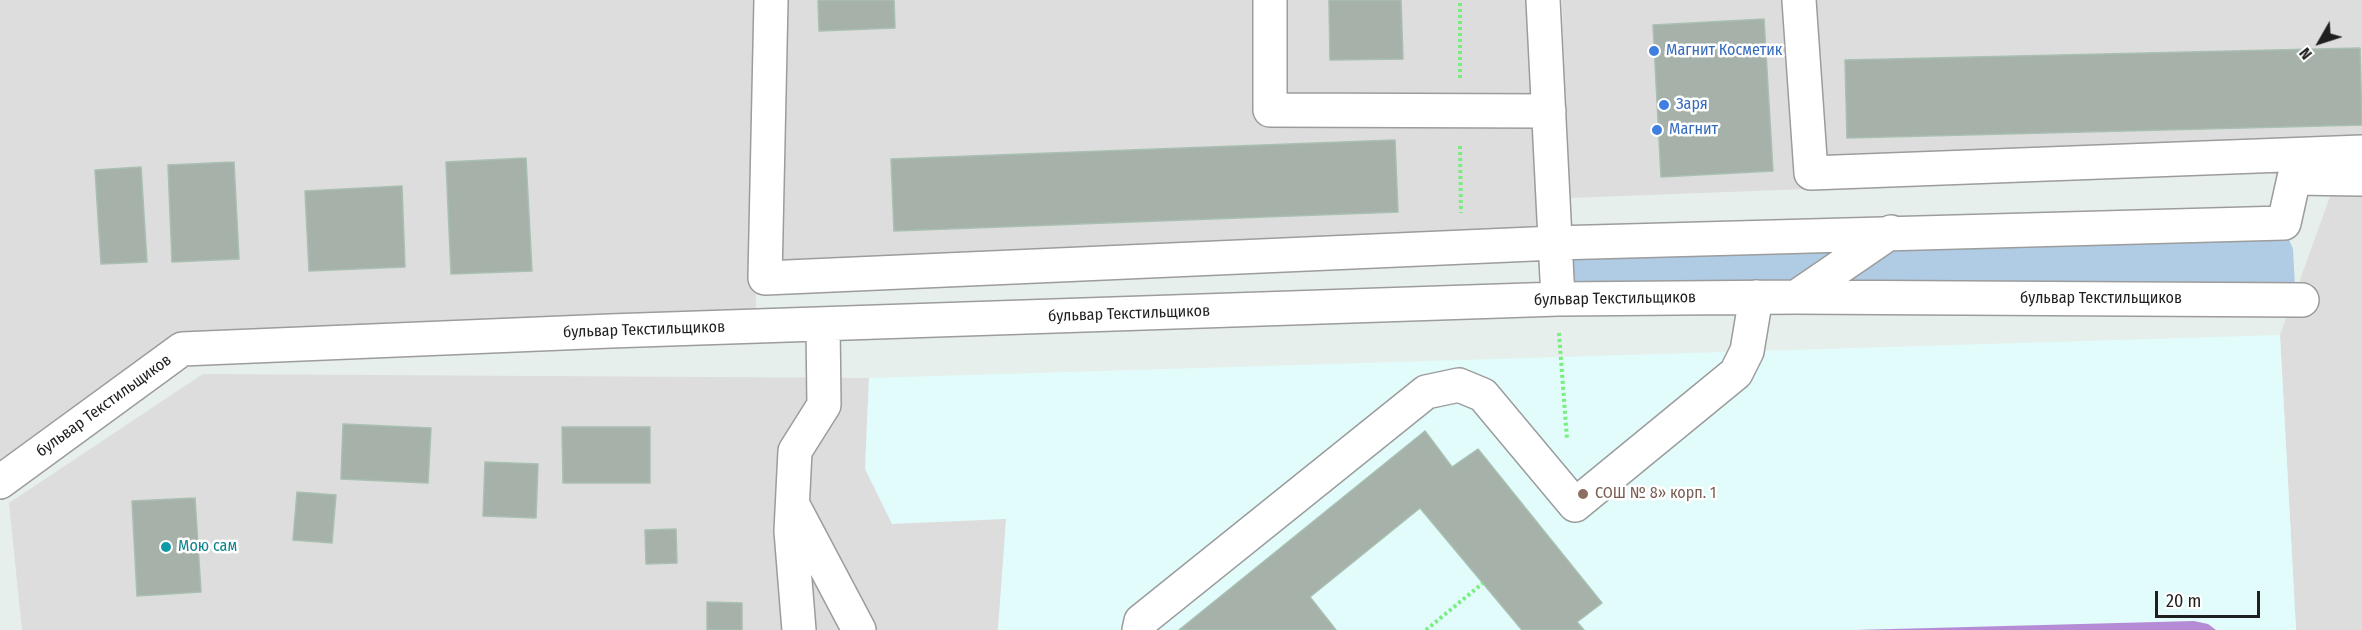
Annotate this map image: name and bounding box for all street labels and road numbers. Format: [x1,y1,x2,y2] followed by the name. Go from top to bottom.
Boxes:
[1534,288,1696,310] street label: бульвар Текстильщиков
[2020,289,2182,309] street label: бульвар Текстильщиков
[1048,302,1210,326] street label: бульвар Текстильщиков
[563,318,725,342] street label: бульвар Текстильщиков
[33,351,175,461] street label: бульвар Текстильщиков

